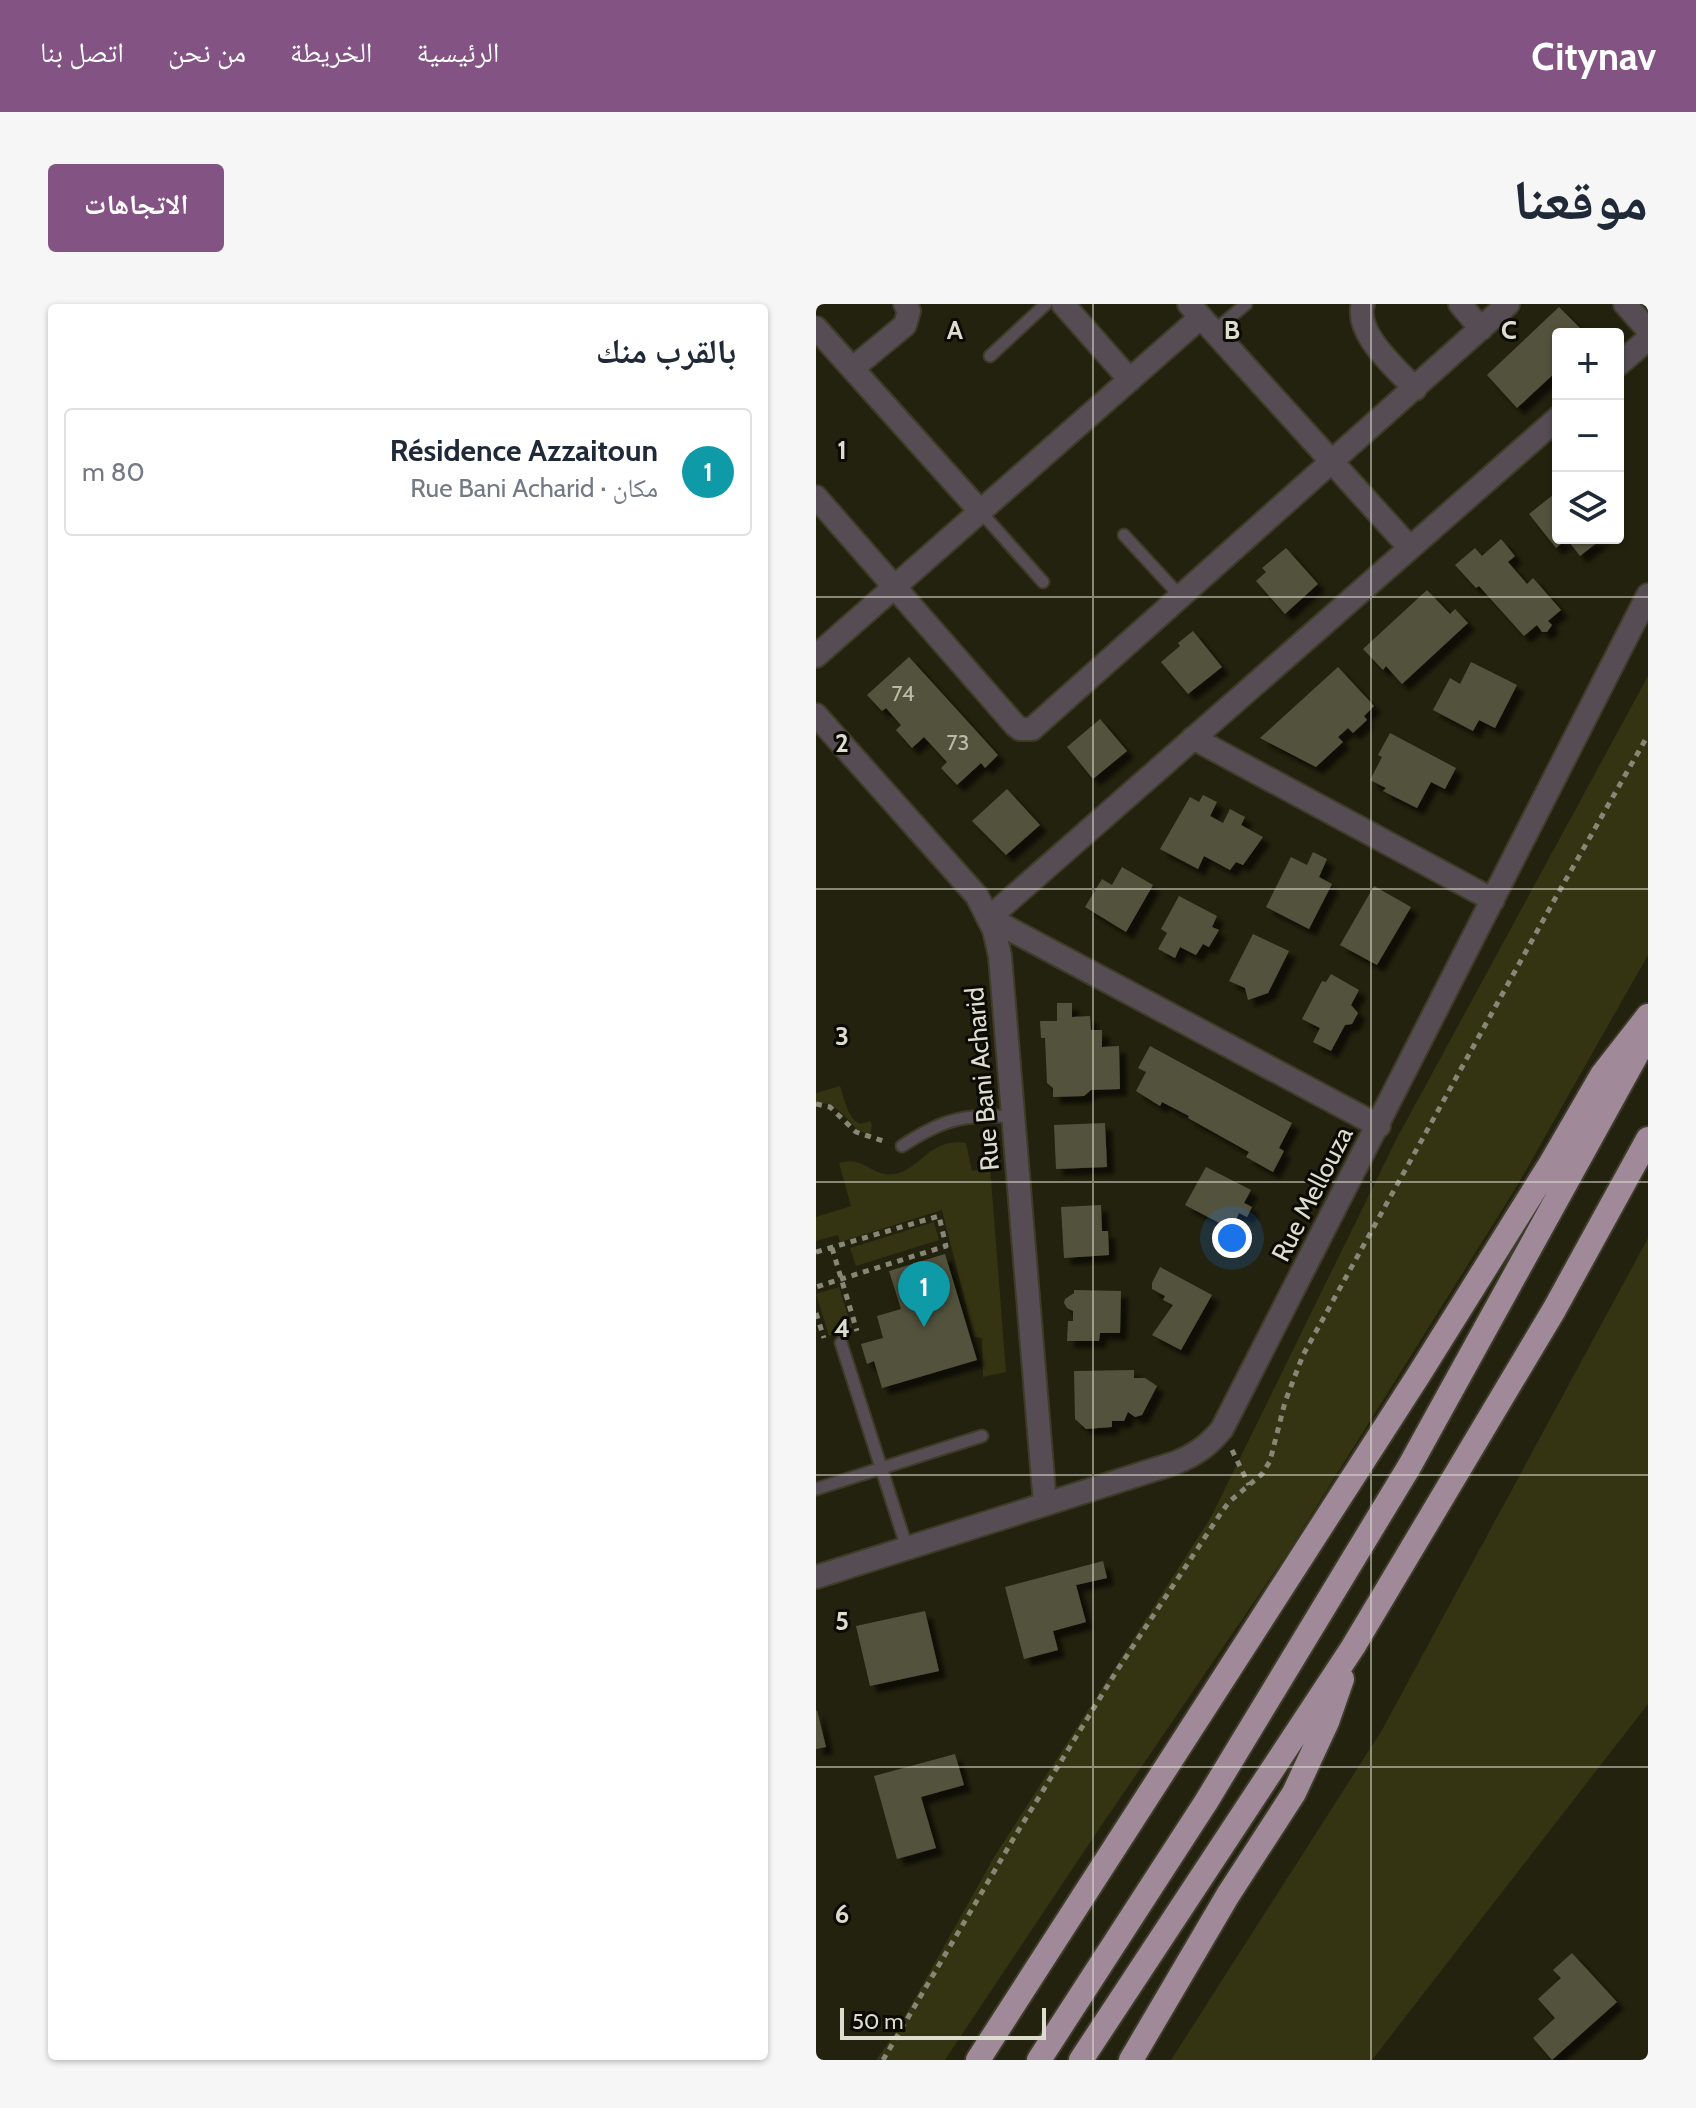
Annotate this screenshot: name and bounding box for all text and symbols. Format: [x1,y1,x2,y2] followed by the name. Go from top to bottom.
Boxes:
[1531,33,1656,80] text: Citynav
[40,35,124,69] text: اتصل بنا
[168,35,246,69] text: من نحن
[290,35,373,69] text: الخريطة
[417,35,500,69] text: الرئيسية
[48,164,224,252] button: الاتجاهات
[1513,166,1648,234] text: موقعنا
[947,314,964,346] text: A
[1224,314,1240,346] text: B
[1501,314,1517,346] text: C
[1552,328,1624,544] map controls
[1552,328,1624,400] button: +
[596,330,736,372] text: بالقرب منك
[1552,400,1624,472] button: −
[390,432,658,469] text: Résidence Azzaitoun
[837,434,847,466] text: 1
[82,456,145,488] text: 80 m
[703,456,713,488] text: 1
[410,472,658,504] text: مكان · Rue Bani Acharid
[1552,472,1624,544] button: layers
[891,680,915,707] house number: 74
[835,727,849,759] text: 2
[947,729,969,756] house number: 73
[958,986,1006,1172] street label: Rue Bani Acharid
[835,1020,849,1052] text: 3
[1264,1121,1360,1267] street label: Rue Mellouza
[1212,1218,1252,1258] your location
[898,1261,950,1327] pin: 1
[834,1312,850,1344] text: 4
[835,1605,849,1637] text: 5
[835,1898,849,1930] text: 6
[840,2004,1046,2040] scale bar
[852,2008,904,2035] text: 50 m

